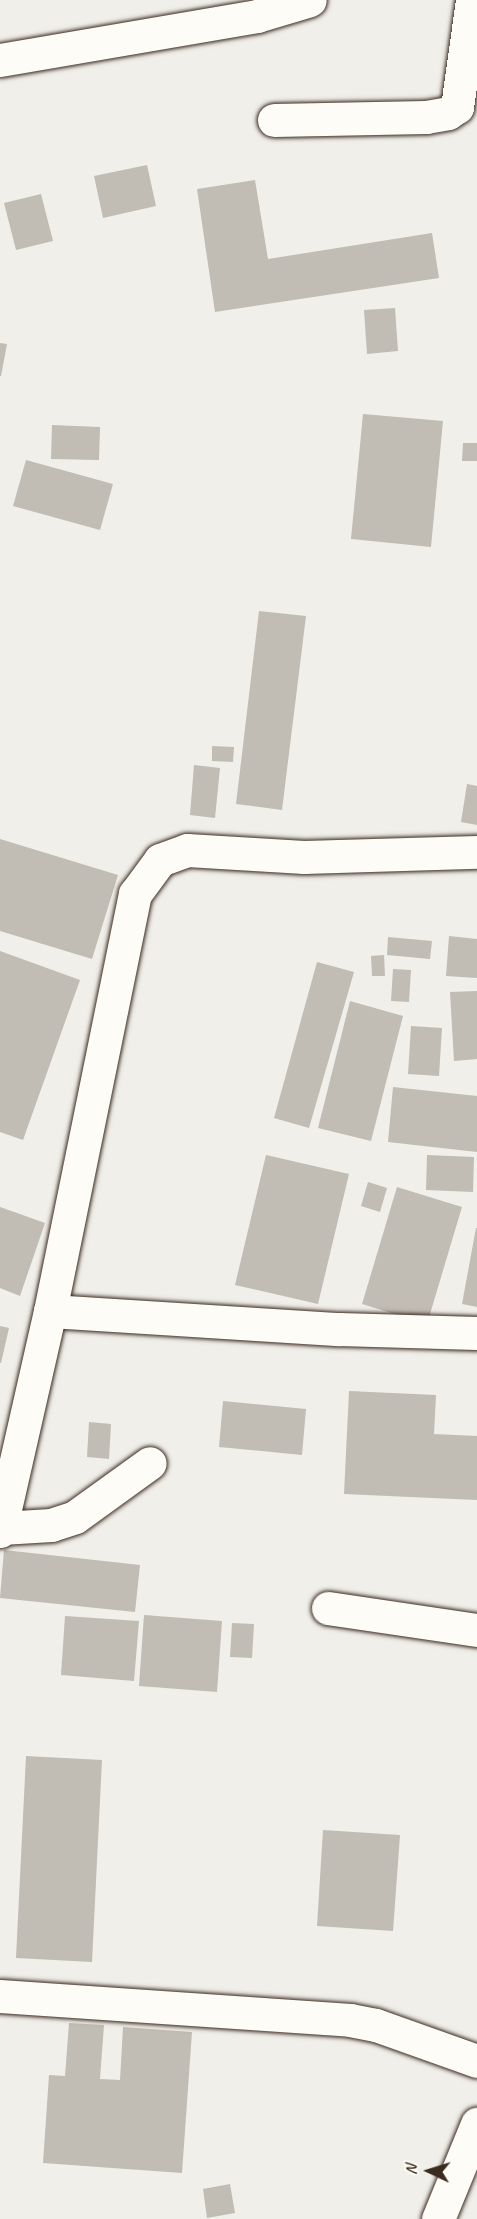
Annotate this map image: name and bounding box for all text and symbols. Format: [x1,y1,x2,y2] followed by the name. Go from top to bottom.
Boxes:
[399,2141,459,2201] north arrow
[401,2164,421,2175] text: N

